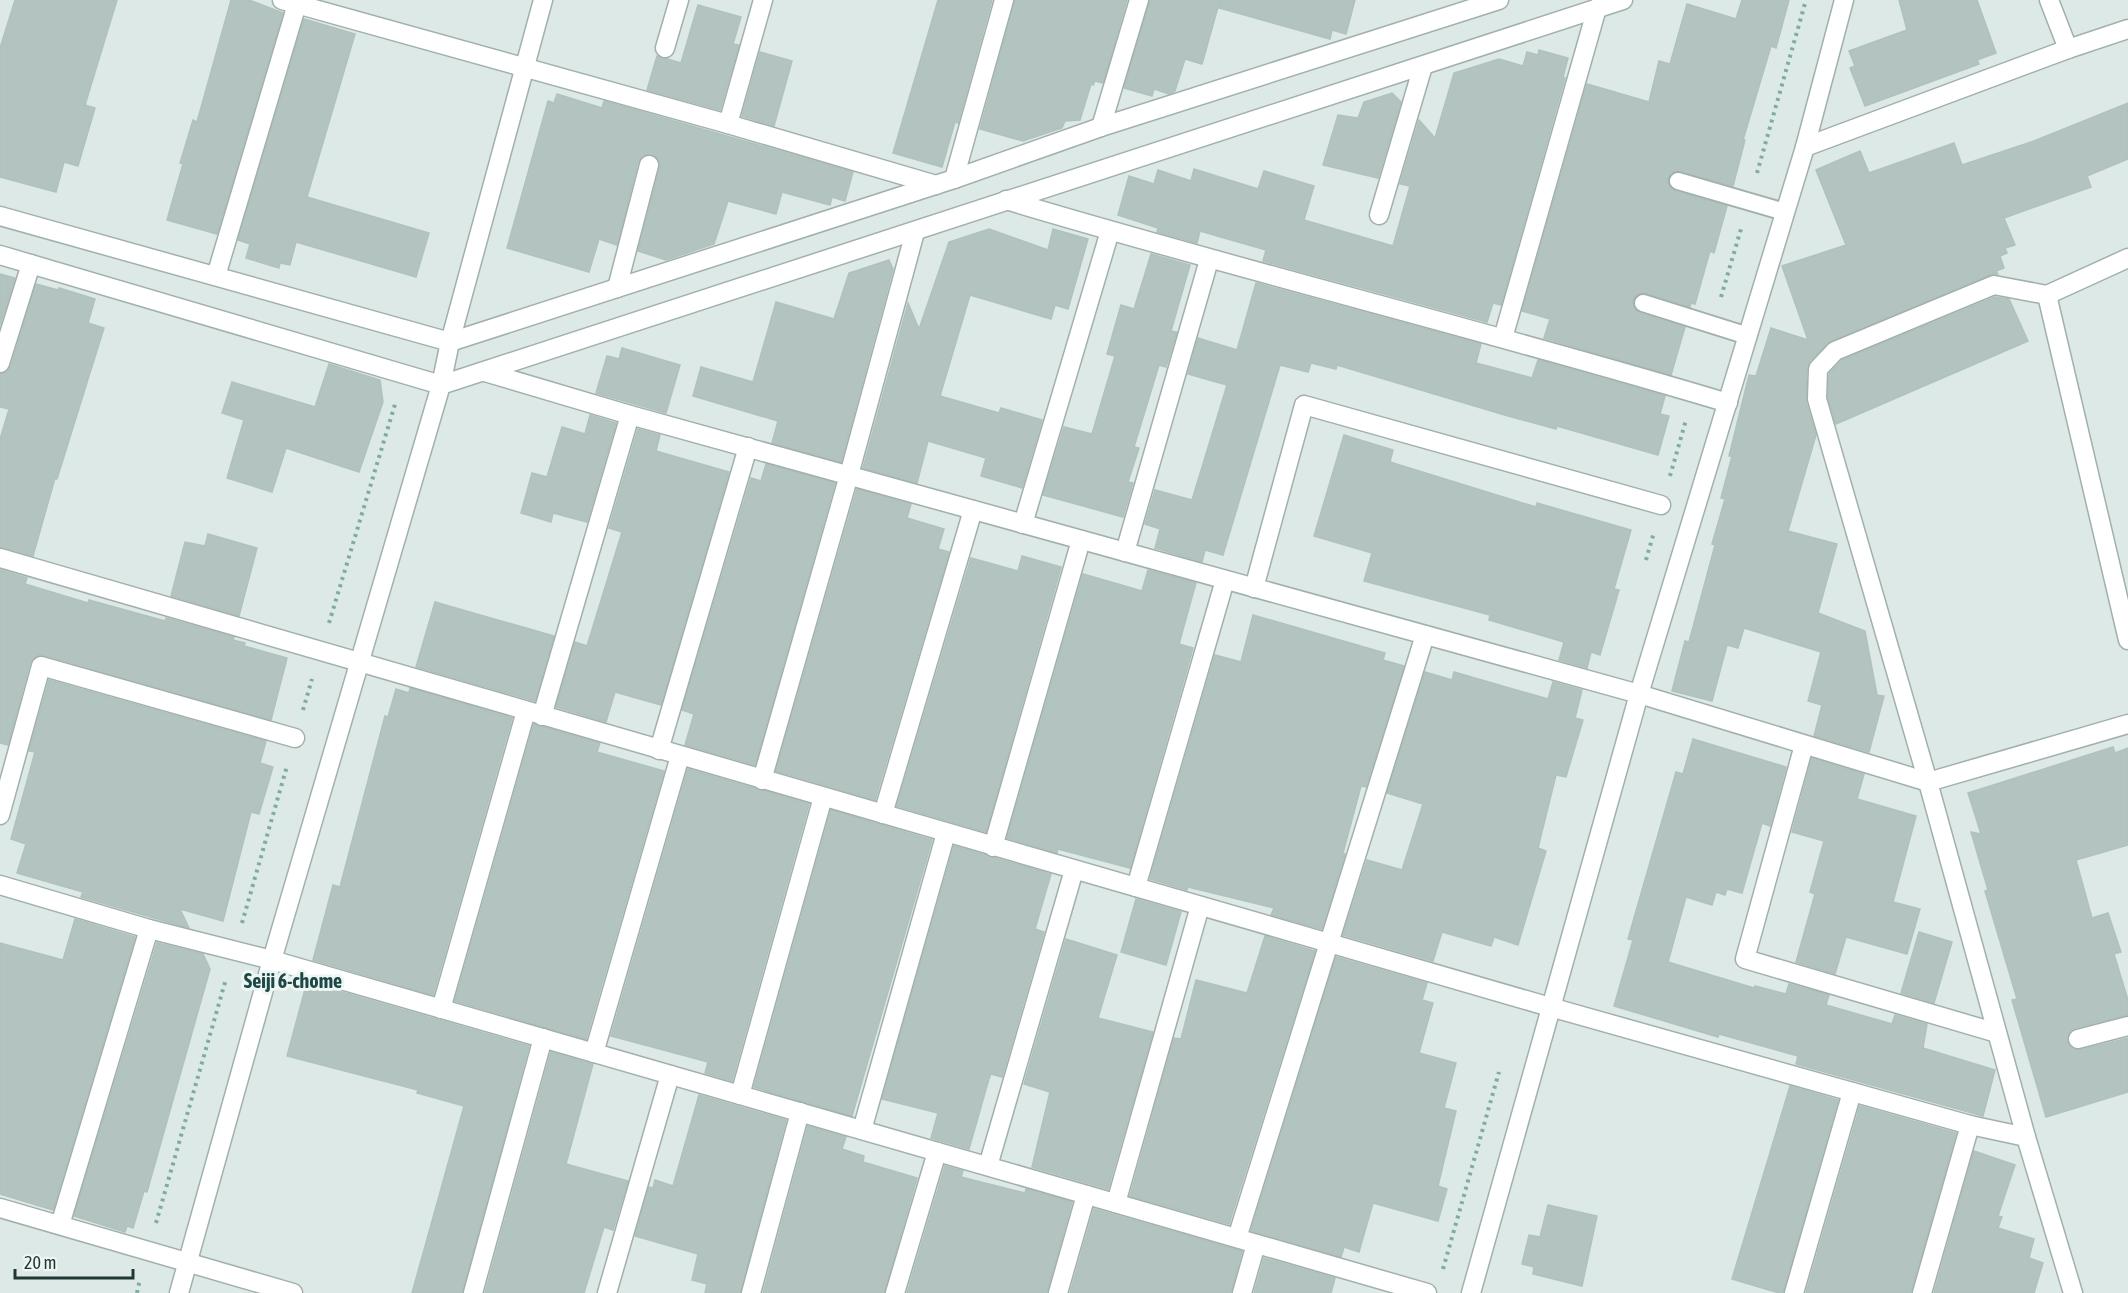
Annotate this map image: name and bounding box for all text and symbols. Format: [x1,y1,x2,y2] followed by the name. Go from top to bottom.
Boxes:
[244,969,342,992] district label: Seiji 6-chome
[15,1242,134,1280] scale bar
[24,1252,56,1273] text: 20 m

